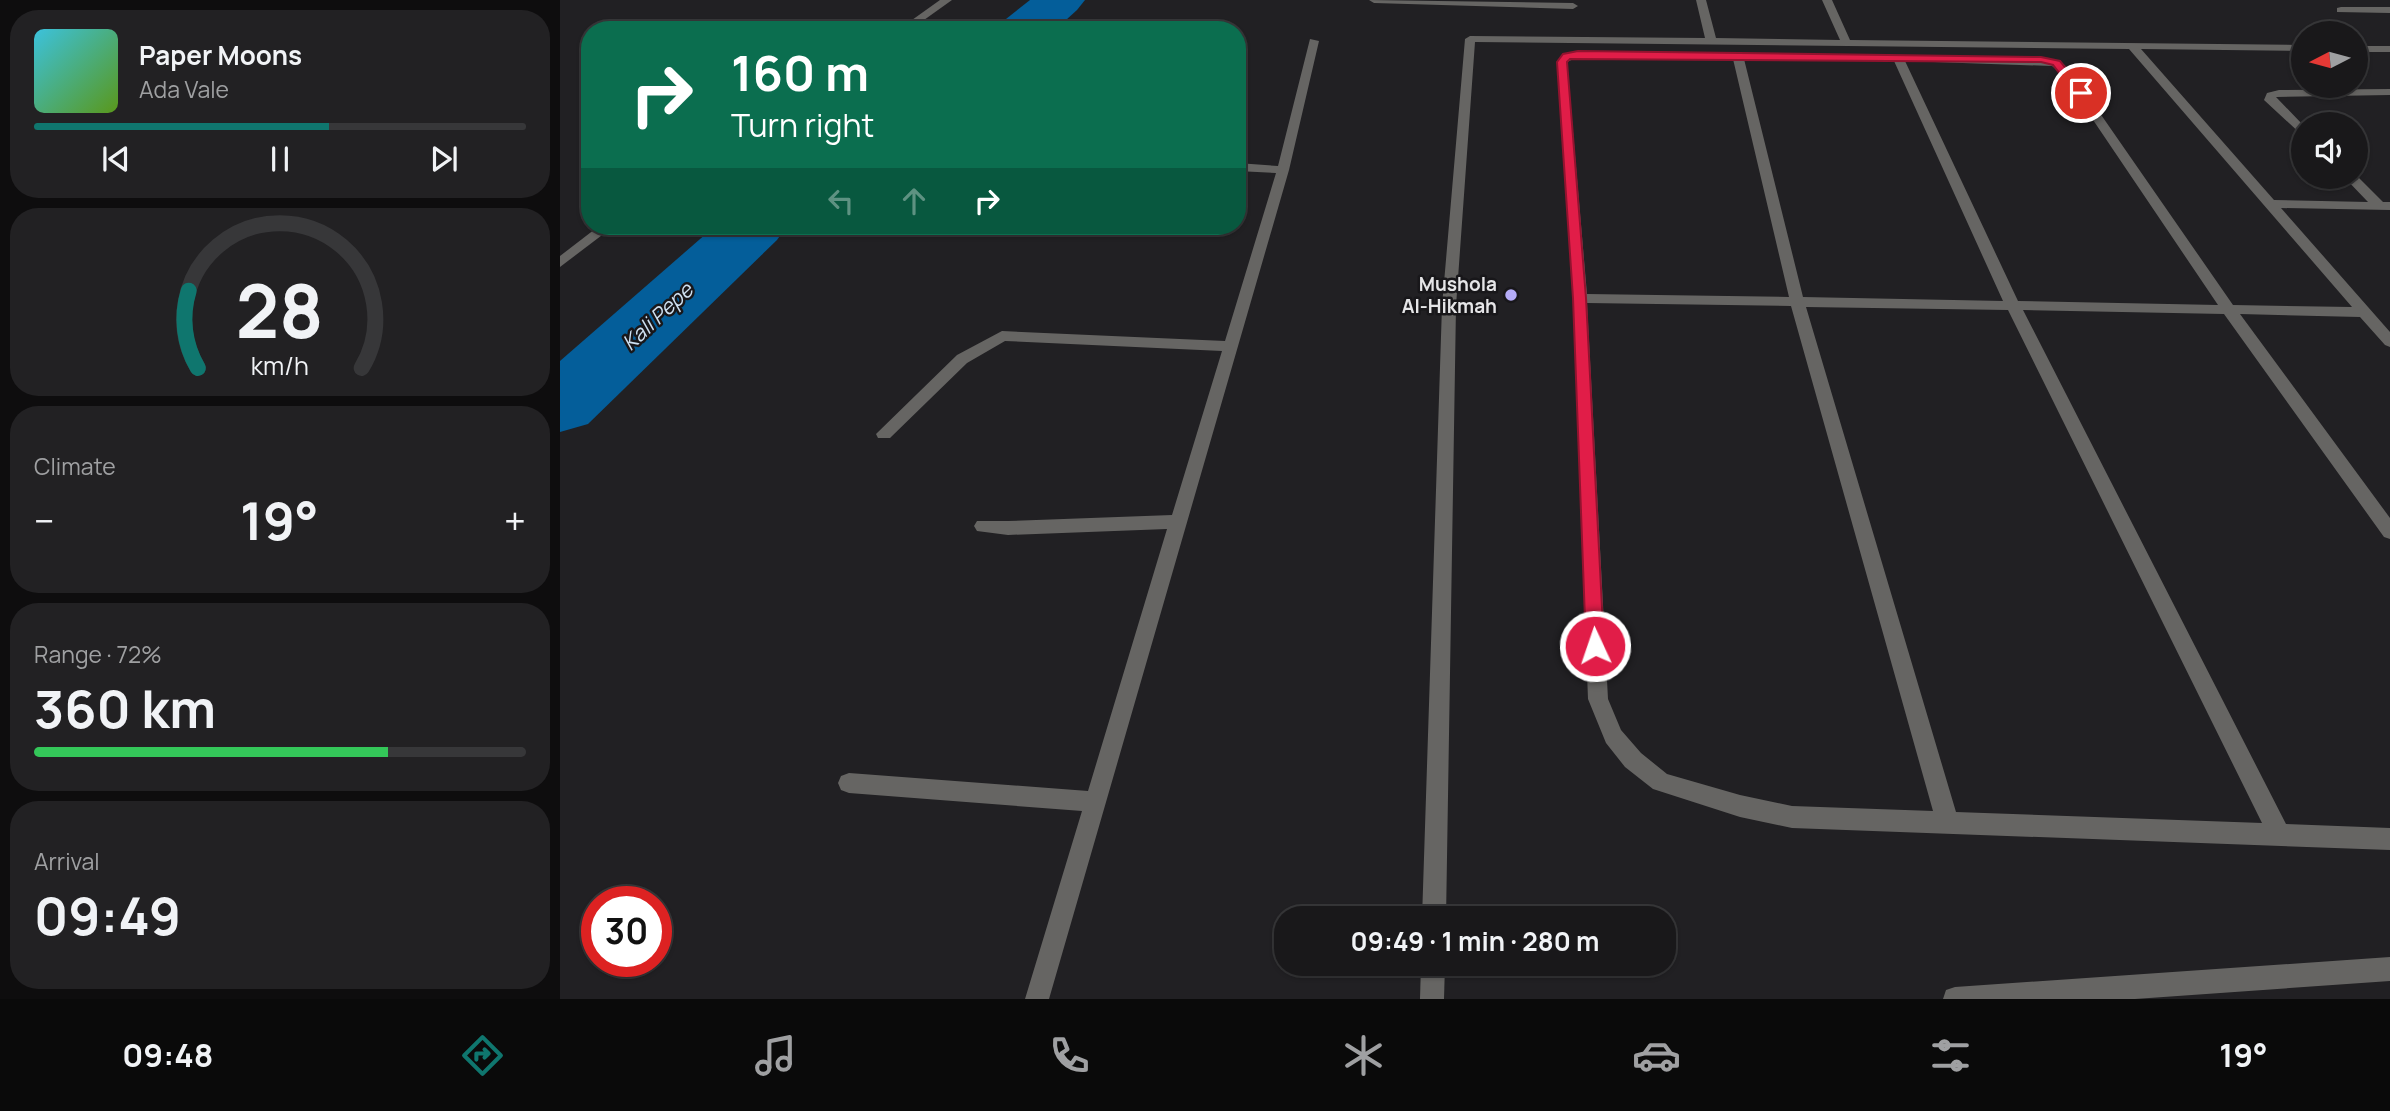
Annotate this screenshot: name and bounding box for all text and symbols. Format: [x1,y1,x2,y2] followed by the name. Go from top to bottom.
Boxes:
[2291,21,2368,98] north arrow
[2291,21,2368,189] map controls
[139,37,302,73] text: Paper Moons
[731,39,869,106] text: 160 m
[616,49,707,140] icon: right
[2051,63,2111,123] pin
[139,73,229,105] text: Ada Vale
[2062,74,2100,112] icon: arrive
[731,103,874,147] text: Turn right
[2291,112,2368,189] button: sound
[97,140,135,178] icon: previous
[261,140,299,178] icon: pause
[425,140,463,178] icon: next
[822,182,860,220] icon: left
[895,182,933,220] icon: ahead
[968,182,1006,220] icon: right
[236,260,324,360] text: 28
[1402,271,1497,319] place label: Mushola Al-Hikmah
[615,275,700,356] water label: Kali Pepe
[1503,287,1519,303] marker: Mushola Al-Hikmah
[251,347,309,382] text: km/h
[34,450,116,482] text: Climate
[240,485,319,556] text: 19°
[34,494,55,546] text: −
[504,494,526,546] text: +
[1558,609,1632,683] position arrow
[34,638,162,670] text: Range · 72%
[34,673,216,744] text: 360 km
[34,845,100,877] text: Arrival
[34,880,181,951] text: 09:49
[581,886,672,977] speed limit sign: 30
[1351,923,1599,959] text: 09:49 · 1 min · 280 m
[458,1031,507,1080] icon: directions
[751,1031,800,1080] icon: music
[1045,1031,1094,1080] icon: phone
[1339,1031,1388,1080] icon: climate
[1632,1031,1681,1080] icon: car
[1926,1031,1975,1080] icon: filters
[122,1033,213,1077] text: 09:48
[2219,1033,2268,1077] text: 19°

